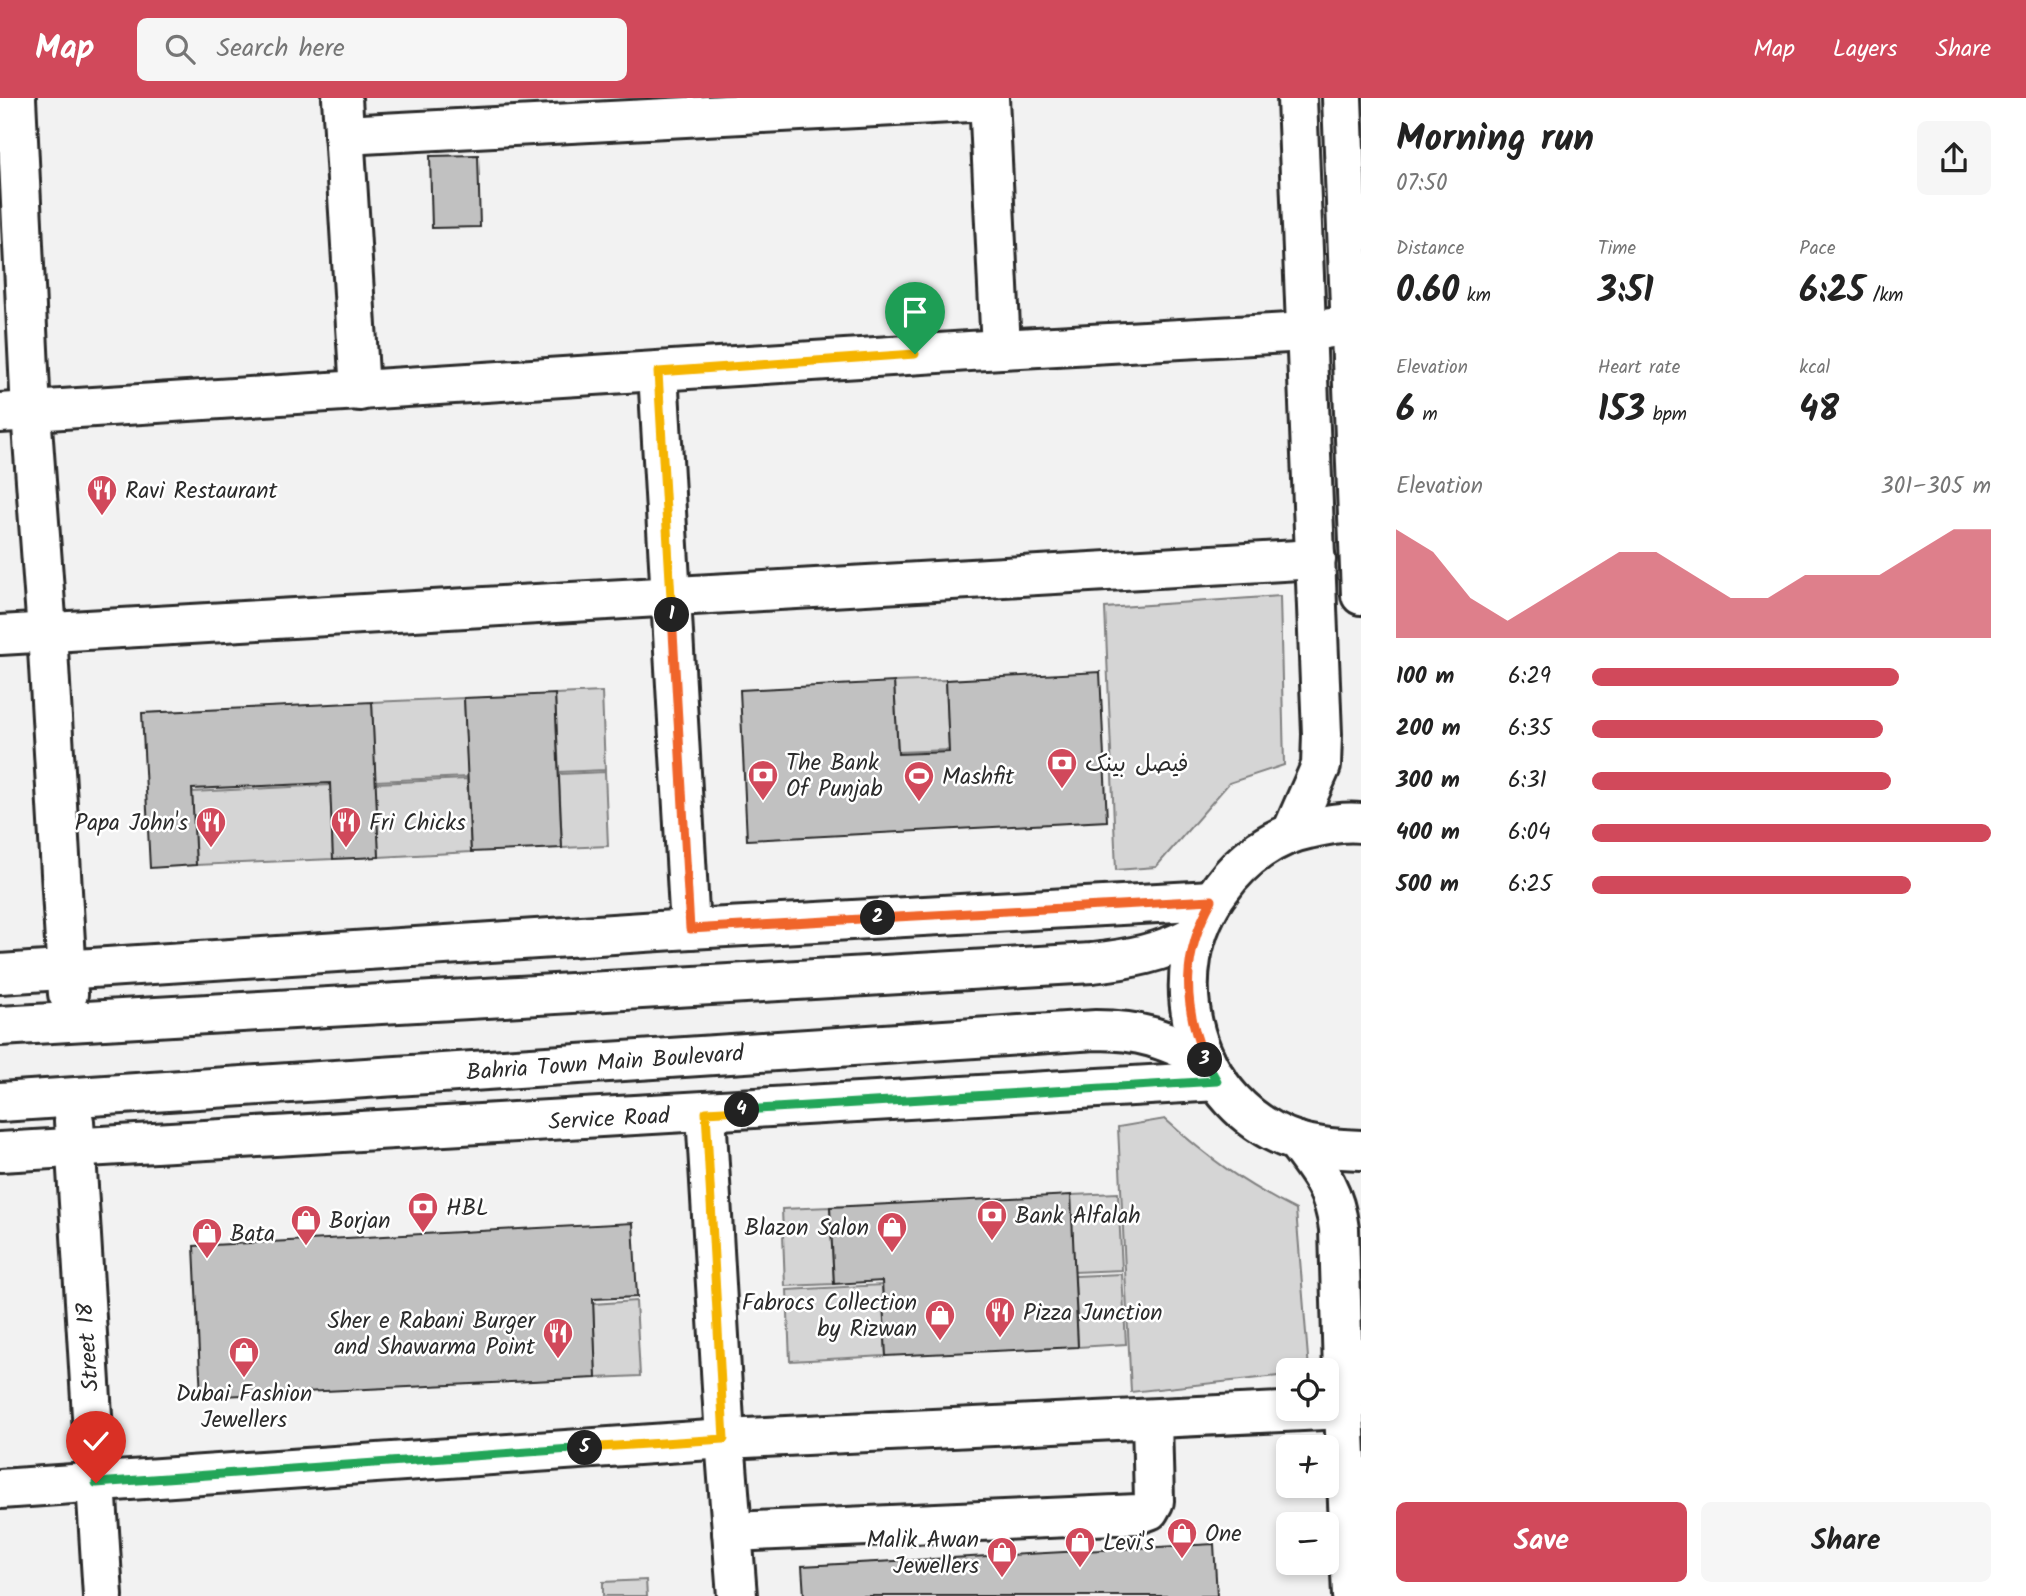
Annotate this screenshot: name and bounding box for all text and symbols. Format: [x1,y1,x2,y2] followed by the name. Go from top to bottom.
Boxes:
[137,18,627,81] search box
[35,23,95,76] text: Map
[217,28,345,70] text: Search here
[161,30,199,68] icon: search
[1753,30,1795,69] text: Map
[1833,30,1897,69] text: Layers
[1935,30,1991,69] text: Share
[1396,110,1594,170] text: Morning run
[1917,121,1991,195] button: share
[1396,166,1448,202] text: 07:50
[1396,234,1464,264] text: Distance
[1598,234,1636,264] text: Time
[1799,234,1836,264] text: Pace
[1396,264,1459,320] text: 0.60
[1598,264,1654,320] text: 3:51
[1799,264,1865,320] text: 6:25
[1459,281,1491,311] text: km
[1865,281,1903,311] text: /km
[885,282,945,354] pin
[896,293,934,331] icon: arrive
[1396,353,1468,383] text: Elevation
[1598,353,1680,383] text: Heart rate
[1799,353,1830,383] text: kcal
[1396,383,1415,439] text: 6
[1598,383,1645,439] text: 153
[1799,383,1839,439] text: 48
[1415,400,1438,430] text: m
[1645,400,1687,430] text: bpm
[1396,469,1483,505] text: Elevation
[1881,469,1991,505] text: 301–305 m
[85,473,119,517] restaurant icon: Ravi Restaurant
[125,474,279,510] place label: Ravi Restaurant
[654,598,690,632] pin: 1
[669,599,674,629] text: 1
[1396,659,1454,695] text: 100 m
[1508,659,1551,695] text: 6:29
[1396,711,1461,747] text: 200 m
[1508,711,1552,747] text: 6:35
[786,746,883,808] place label: The Bank Of Punjab
[1045,746,1079,790] bank icon: فیصل بینک
[1085,747,1188,783] place label: فیصل بینک
[746,758,780,802] bank icon: The Bank Of Punjab
[902,759,936,803] sports icon: Mashfit
[942,760,1015,796] place label: Mashfit
[1396,763,1460,799] text: 300 m
[1508,763,1547,799] text: 6:31
[194,805,228,849] restaurant icon: Papa John's
[329,805,363,849] restaurant icon: Fri Chicks
[75,806,188,842] place label: Papa John's
[369,806,466,842] place label: Fri Chicks
[1396,815,1460,851] text: 400 m
[1508,815,1551,851] text: 6:04
[1396,867,1459,903] text: 500 m
[1508,867,1552,903] text: 6:25
[860,900,896,936] pin: 2
[872,902,883,932] text: 2
[465,1036,746,1092] street label: Bahria Town Main Boulevard
[1188,1042,1222,1077] pin: 3
[1199,1044,1210,1074] text: 3
[724,1093,760,1128] pin: 4
[736,1094,747,1124] text: 4
[548,1099,671,1141] street label: Service Road
[406,1190,440,1234] bank icon: HBL
[446,1191,489,1227] place label: HBL
[975,1198,1009,1242] bank icon: Bank Alfalah
[1015,1199,1141,1235] place label: Bank Alfalah
[289,1203,323,1247] shop icon: Borjan
[329,1204,391,1240] place label: Borjan
[875,1210,909,1254] shop icon: Blazon Salon
[745,1211,869,1247] place label: Blazon Salon
[190,1216,224,1260] shop icon: Bata
[230,1217,275,1253] place label: Bata
[742,1286,917,1348] place label: Fabrocs Collection by Rizwan
[983,1295,1017,1339] restaurant icon: Pizza Junction
[1023,1296,1163,1332] place label: Pizza Junction
[923,1298,957,1342] shop icon: Fabrocs Collection by Rizwan
[68,1301,110,1392] street label: Street 18
[327,1304,536,1366] place label: Sher e Rabani Burger and Shawarma Point
[541,1316,575,1360] restaurant icon: Sher e Rabani Burger and Shawarma Point
[227,1335,261,1379] shop icon: Dubai Fashion Jewellers
[1276,1358,1339,1575] map controls
[1276,1358,1339,1421] button: locate
[176,1377,312,1439] place label: Dubai Fashion Jewellers
[66,1411,126,1483] pin
[77,1422,115,1460] icon: check
[568,1430,602,1466] pin: 5
[580,1432,589,1462] text: 5
[1276,1435,1339,1498] button: +
[1396,1502,1687,1582] button: Save
[1701,1502,1991,1582] button: Share
[1276,1512,1339,1575] button: −
[1165,1516,1199,1560] shop icon: One
[1205,1517,1242,1553] place label: One
[866,1523,979,1585] place label: Malik Awan Jewellers
[1063,1525,1097,1569] shop icon: Levi's
[1103,1526,1154,1562] place label: Levi's
[985,1535,1019,1579] shop icon: Malik Awan Jewellers

